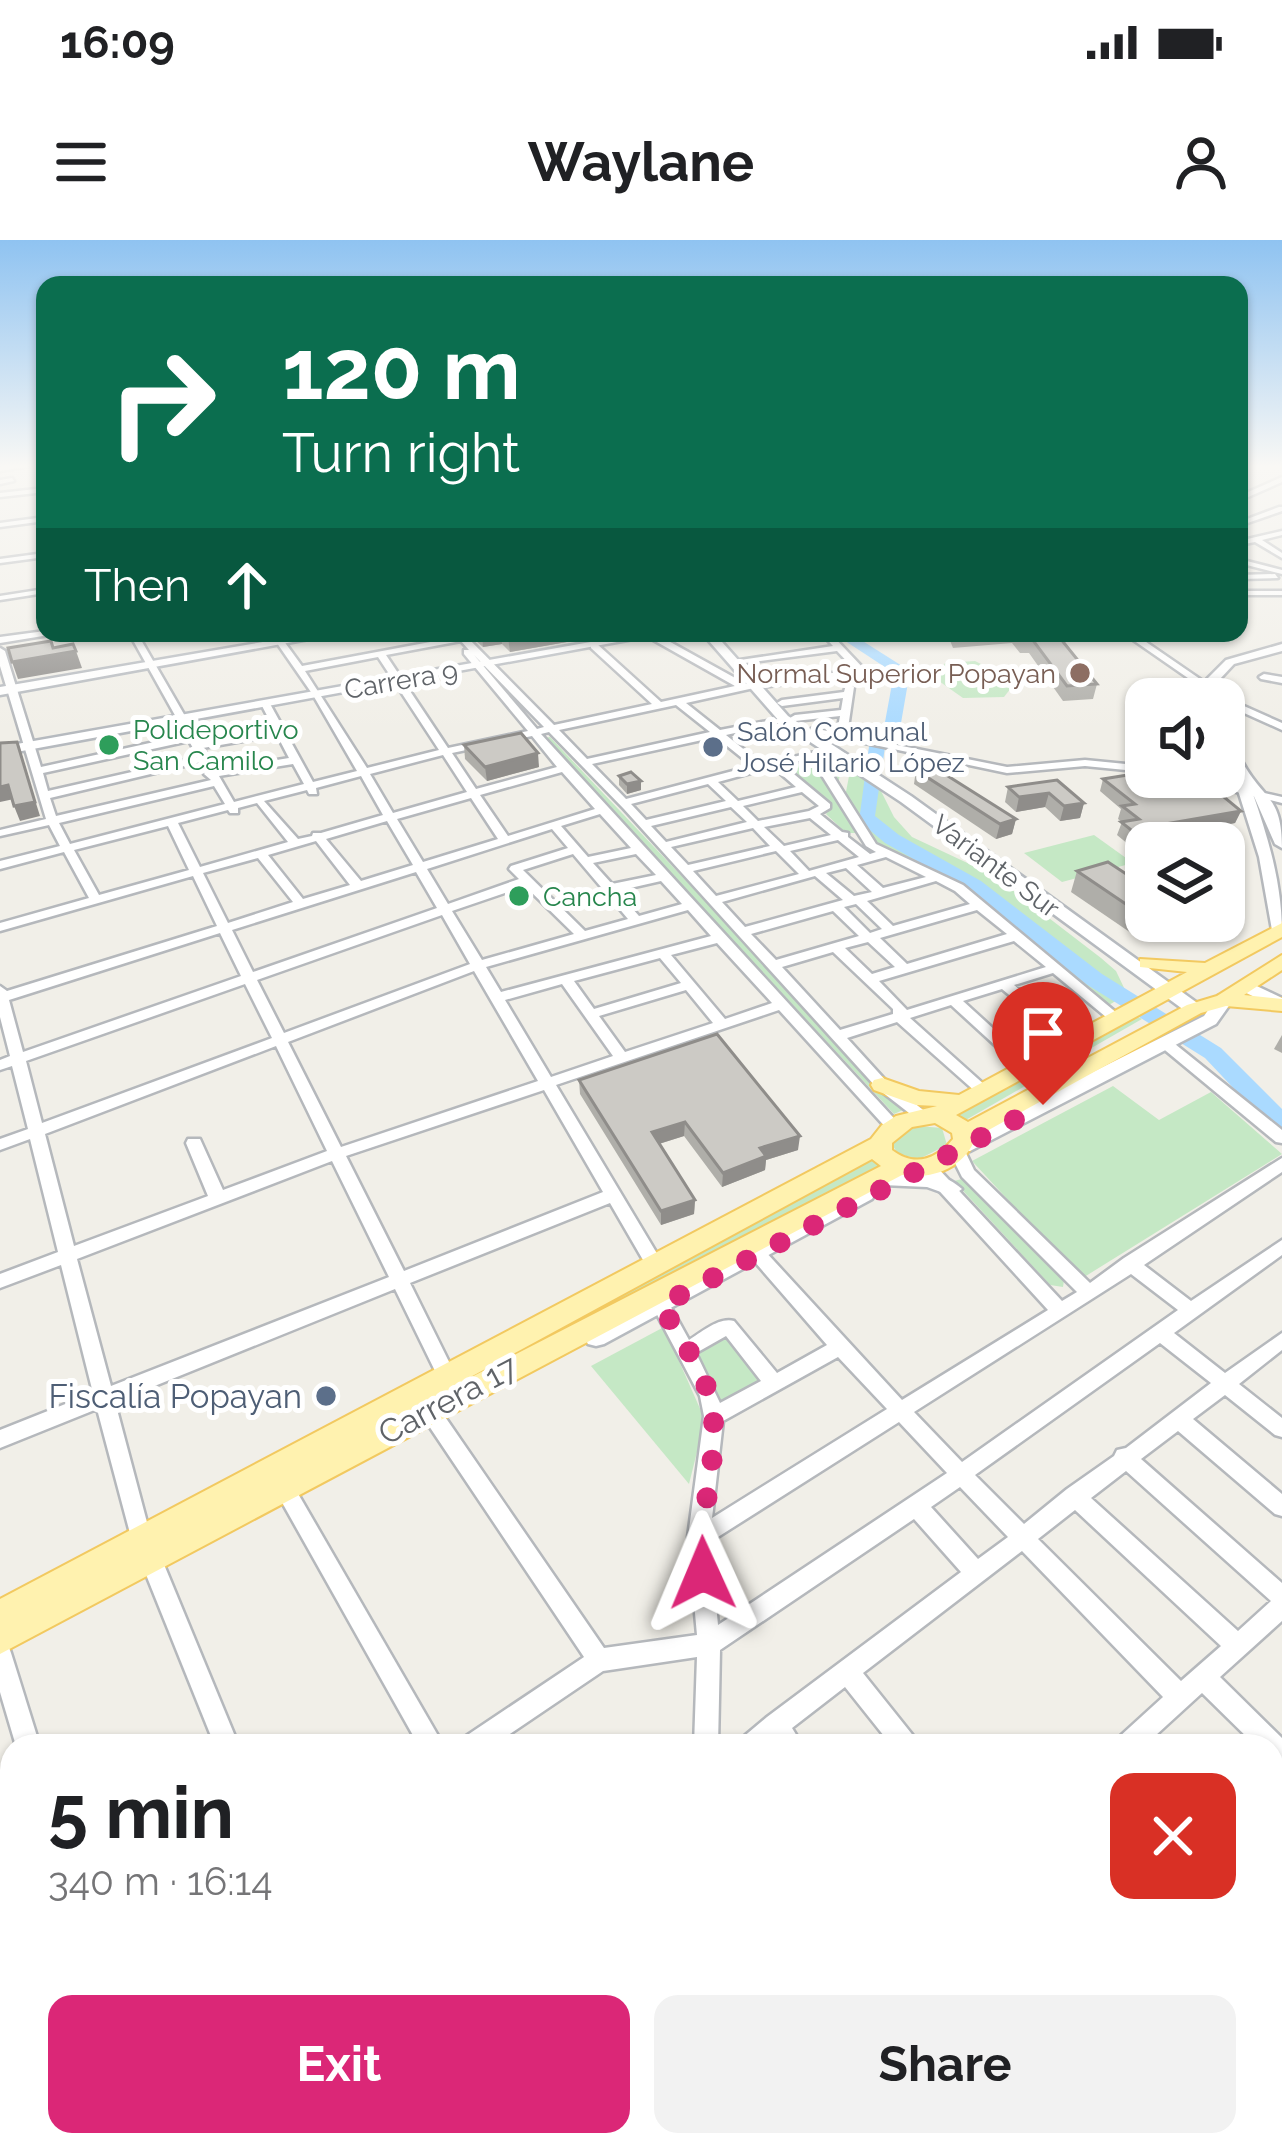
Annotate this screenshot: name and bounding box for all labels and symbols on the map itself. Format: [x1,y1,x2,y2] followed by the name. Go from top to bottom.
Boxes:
[342,655,460,705] street label: Carrera 9
[737,658,1056,689] place label: Normal Superior Popayan
[1067,660,1093,686] marker: Normal Superior Popayan
[133,714,299,776] place label: Polideportivo San Camilo
[737,716,965,778] place label: Salón Comunal José Hilario López
[96,732,122,758] marker: Polideportivo San Camilo
[700,734,726,760] marker: Salón Comunal José Hilario López
[926,808,1066,924] street label: Variante Sur
[543,881,637,912] place label: Cancha
[506,883,532,909] marker: Cancha
[992,982,1094,1105] pin
[372,1347,525,1453] street label: Carrera 17
[48,1377,302,1416] place label: Fiscalía Popayan
[313,1383,339,1409] marker: Fiscalía Popayan
[640,1510,766,1636] position arrow

